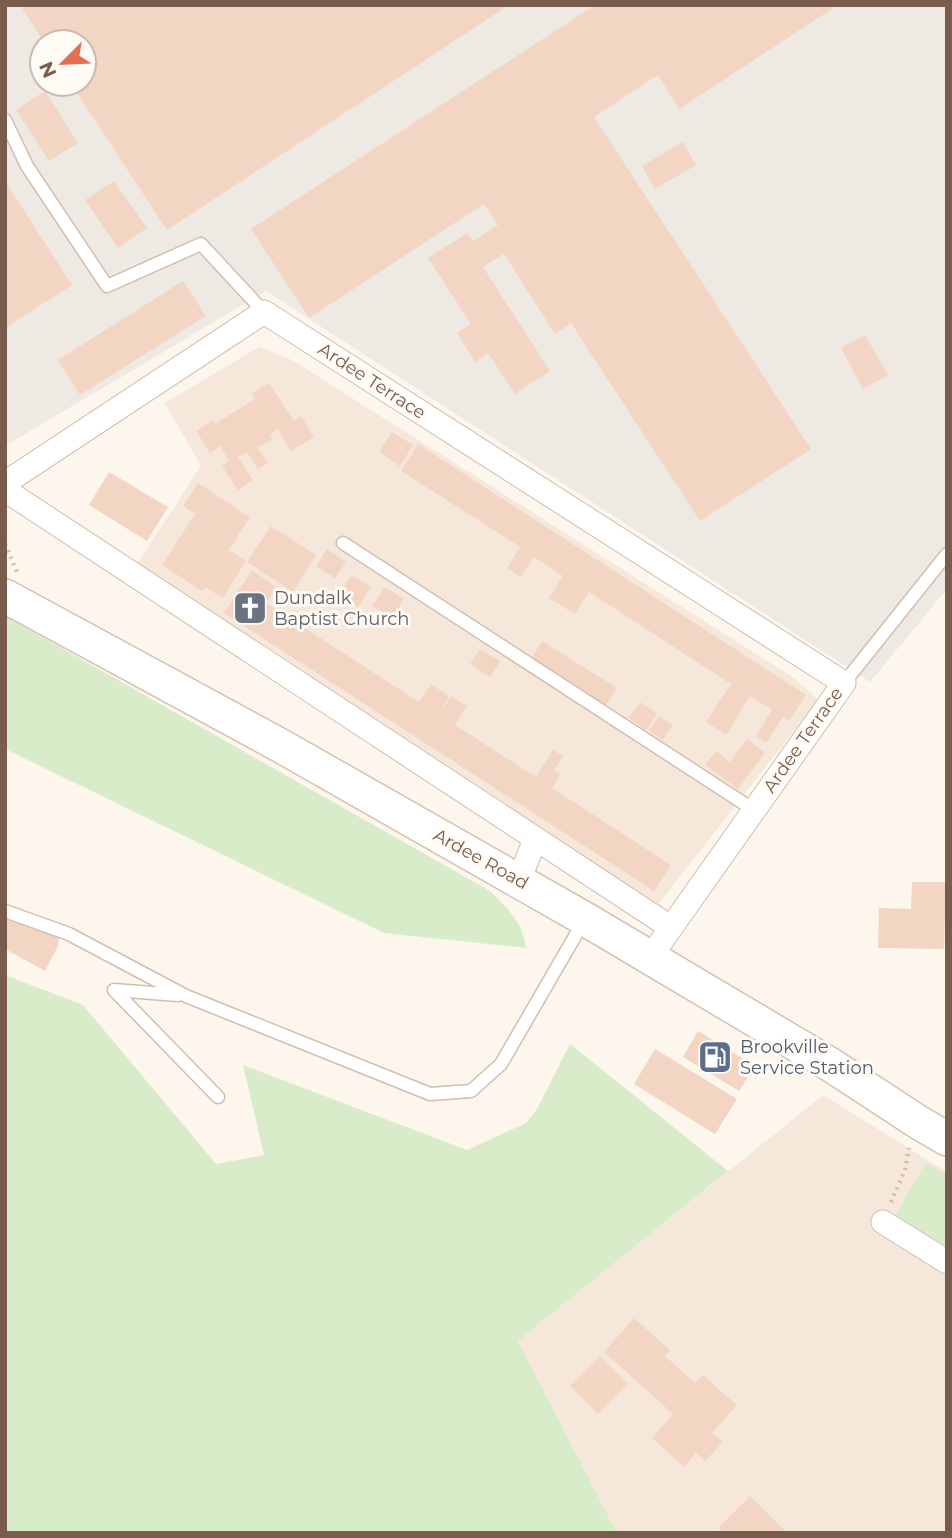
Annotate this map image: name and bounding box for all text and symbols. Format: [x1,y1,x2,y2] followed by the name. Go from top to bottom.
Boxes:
[28,28,98,98] north arrow
[34,58,62,81] text: N
[314,338,430,424] street label: Ardee Terrace
[274,587,410,630] place label: Dundalk Baptist Church
[231,589,269,627] church icon: Dundalk Baptist Church
[758,683,848,797] street label: Ardee Terrace
[429,824,533,894] street label: Ardee Road
[740,1036,874,1079] place label: Brookville Service Station
[696,1038,734,1076] fuel station icon: Brookville Service Station

